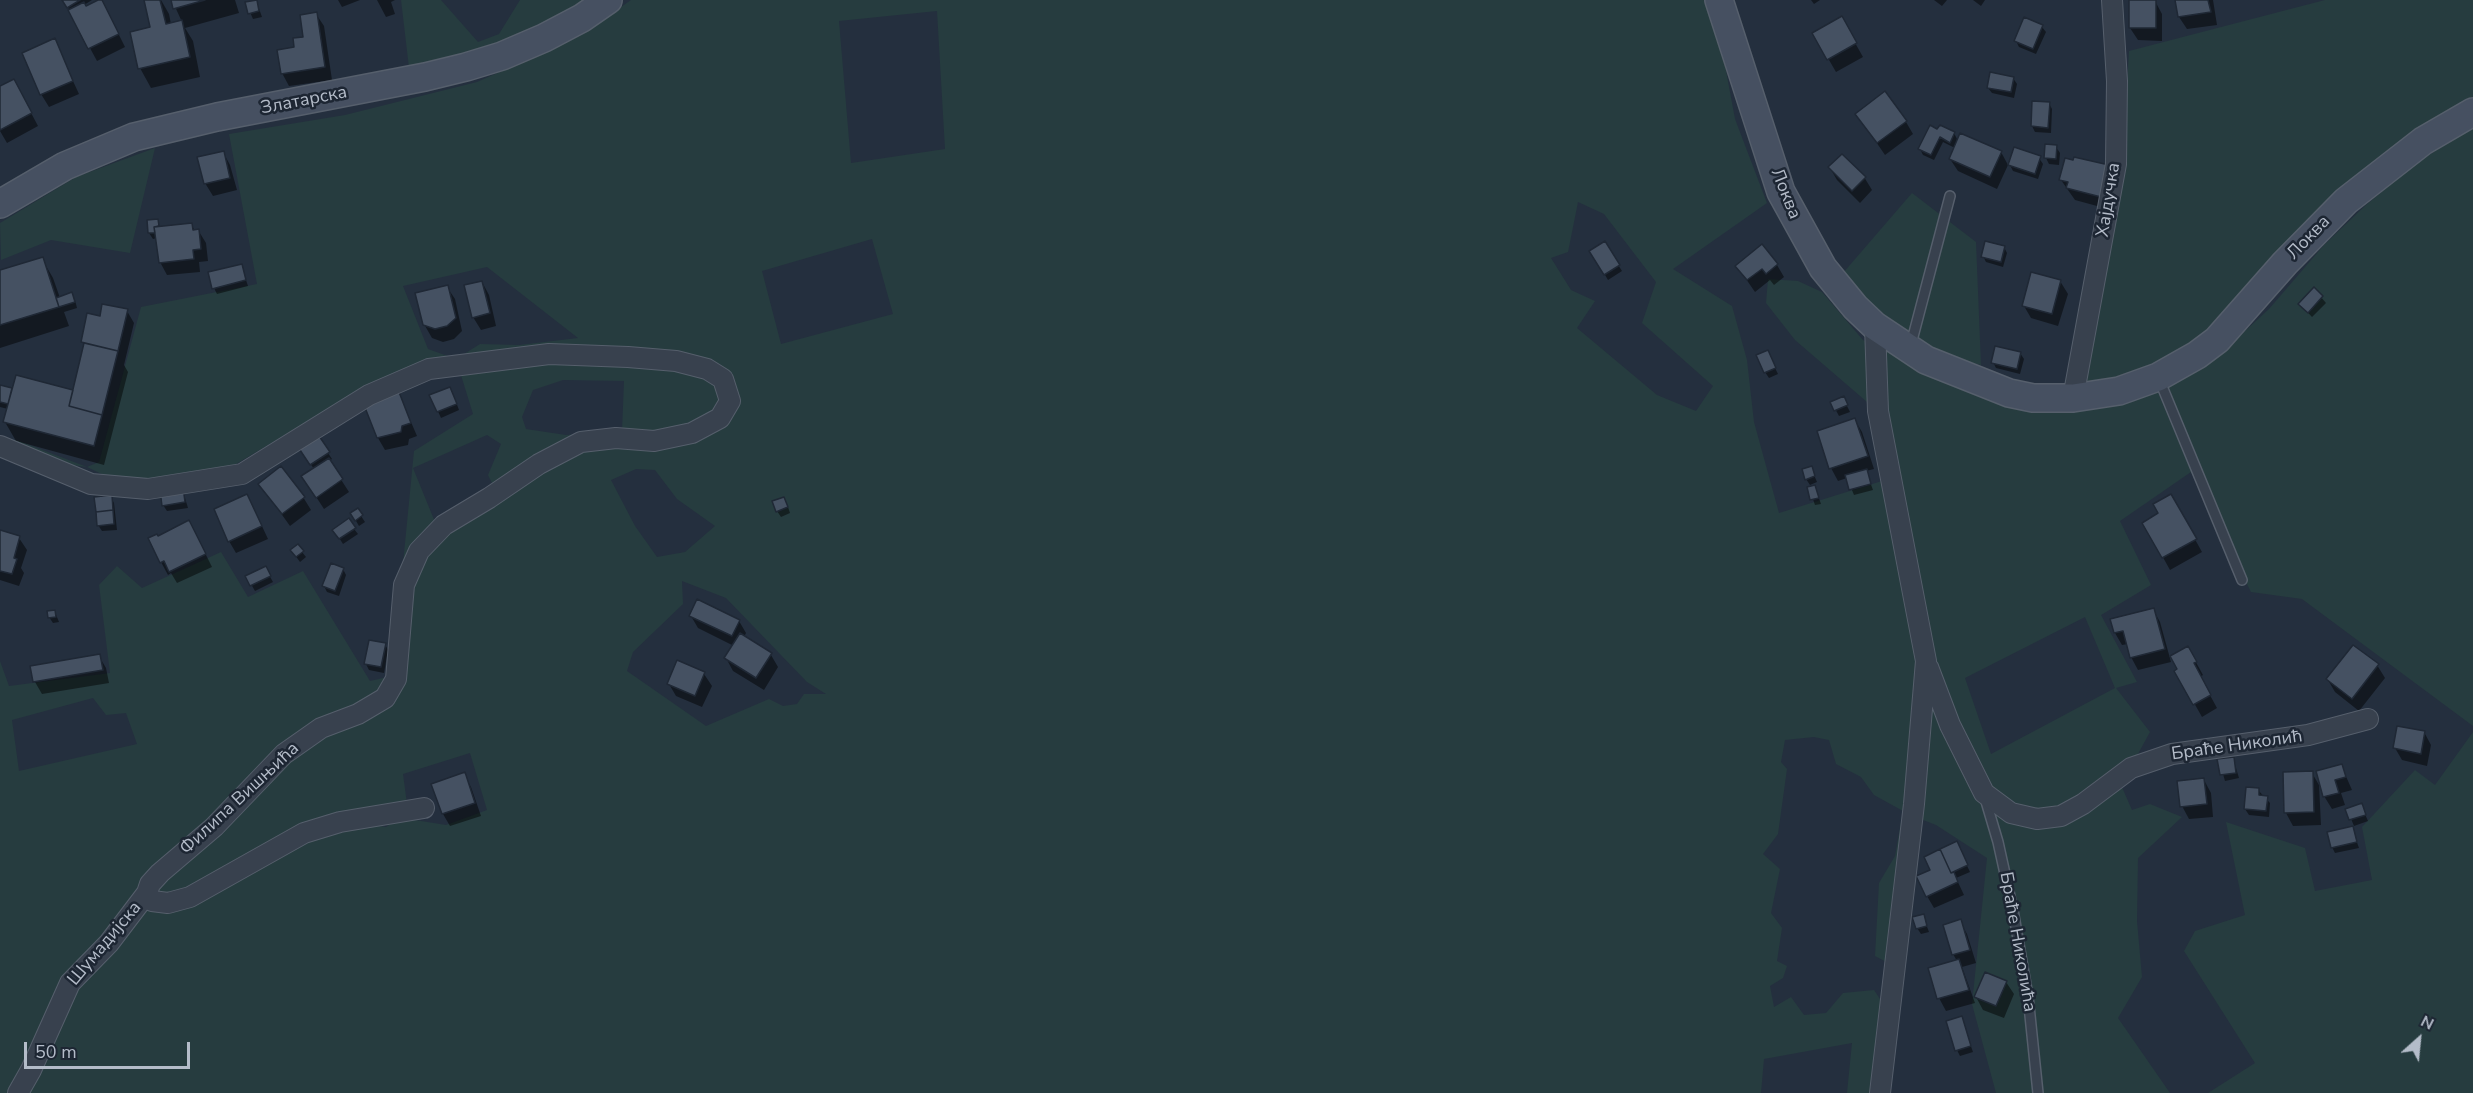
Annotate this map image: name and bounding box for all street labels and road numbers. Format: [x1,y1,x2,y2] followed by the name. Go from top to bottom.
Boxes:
[259,82,349,120] street label: Златарска
[2092,161,2126,239] street label: Хајдучка
[1765,166,1805,222] street label: Локва
[2283,212,2335,264] street label: Локва
[2170,726,2304,766] street label: Браће Николић
[176,738,304,860] street label: Филипа Вишњића
[1994,870,2040,1014] street label: Браће Николића
[64,898,146,990] street label: Шумадијска

